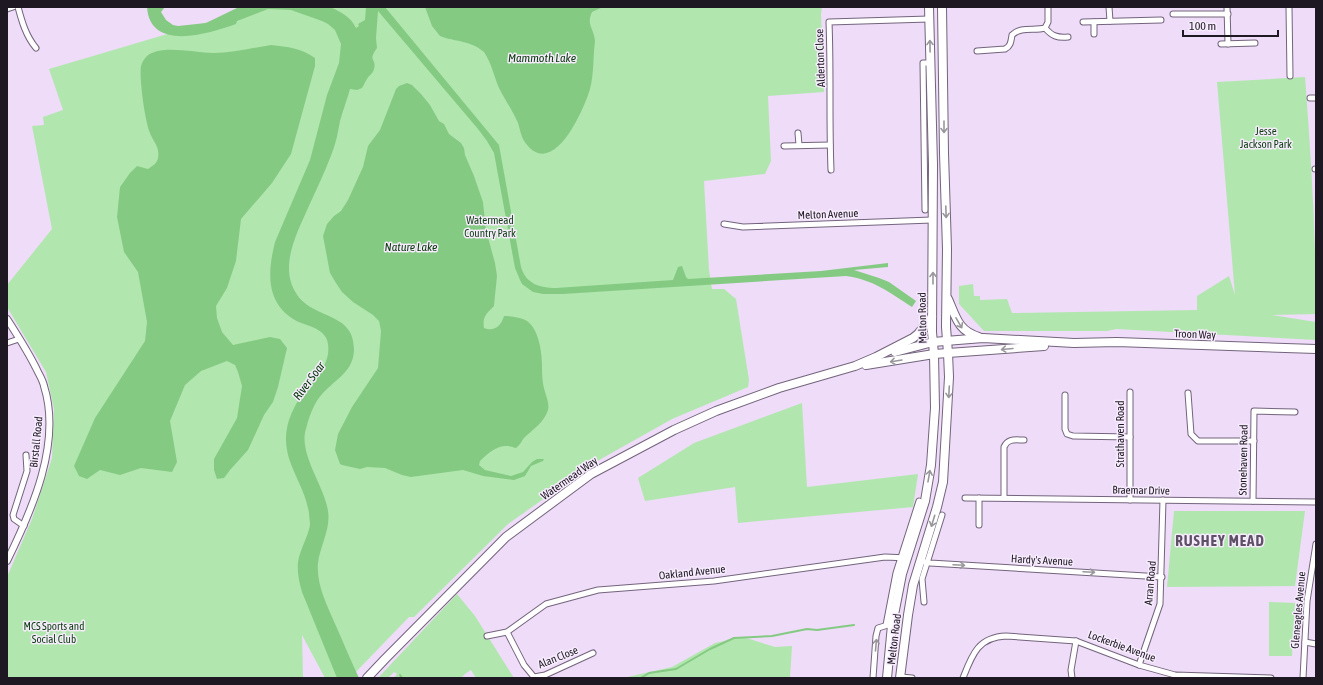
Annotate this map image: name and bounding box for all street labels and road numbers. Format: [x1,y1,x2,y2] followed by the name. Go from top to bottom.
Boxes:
[813,29,827,87] street label: Alderton Close
[797,207,859,221] street label: Melton Avenue
[916,292,928,344] street label: Melton Road
[1174,327,1217,341] street label: Troon Way
[1114,401,1126,467] street label: Strathaven Road
[27,416,45,468] street label: Birstall Road
[1236,424,1250,496] street label: Stonehaven Road
[538,454,600,502] street label: Watermead Way
[1112,483,1170,497] street label: Braemar Drive
[1011,552,1073,568] street label: Hardy's Avenue
[1142,560,1158,606] street label: Arran Road
[658,563,726,581] street label: Oakland Avenue
[1289,571,1307,649] street label: Gleneagles Avenue
[885,613,903,665] street label: Melton Road
[1087,628,1157,664] street label: Lockerbie Avenue
[536,644,580,670] street label: Alan Close

